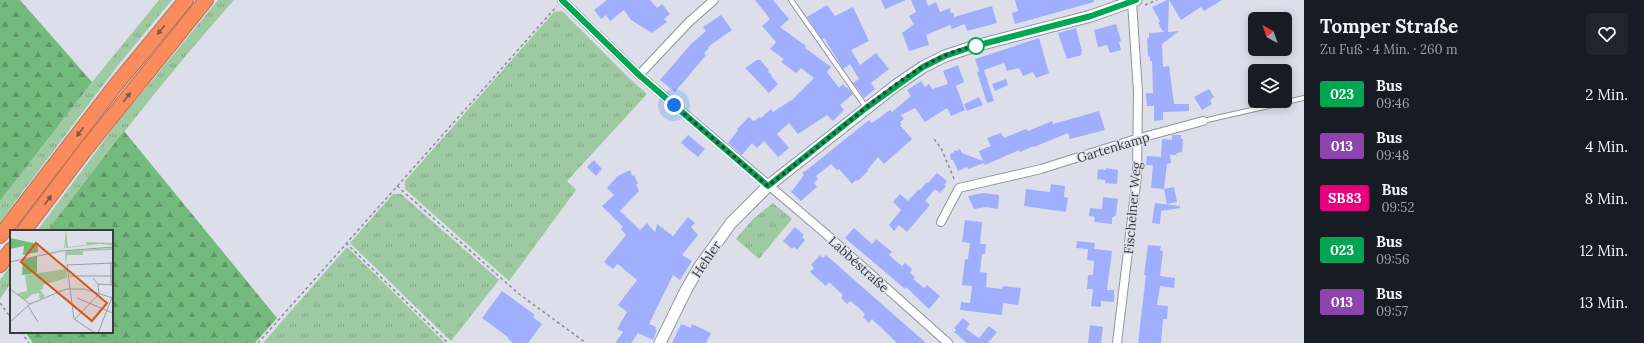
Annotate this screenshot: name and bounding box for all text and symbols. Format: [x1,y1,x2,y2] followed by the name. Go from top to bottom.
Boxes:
[1248,12,1292,56] north arrow
[1248,12,1292,108] map controls
[1586,13,1628,55] button: heart
[1320,14,1458,38] text: Tomper Straße
[156,25,165,35] one-way arrow
[967,37,985,55] unlabelled marker
[1320,41,1458,58] text: Zu Fuß · 4 Min. · 260 m
[1248,64,1292,108] button: layers
[1376,76,1402,95] text: Bus
[1330,85,1354,103] text: 023
[1585,85,1628,104] text: 2 Min.
[123,92,132,103] one-way arrow
[664,95,684,115] your location
[1376,95,1409,112] text: 09:46
[76,127,84,137] one-way arrow
[1075,128,1152,167] street label: Gartenkamp
[1376,128,1402,147] text: Bus
[1331,137,1353,155] text: 013
[1585,137,1628,156] text: 4 Min.
[1376,147,1409,164] text: 09:48
[1120,160,1145,255] street label: Fischelner Weg
[1381,180,1408,199] text: Bus
[1328,189,1361,207] text: SB83
[1585,189,1628,208] text: 8 Min.
[44,194,52,205] one-way arrow
[1381,199,1414,216] text: 09:52
[10,230,113,333] inset map
[1376,232,1402,251] text: Bus
[825,233,893,296] street label: Labbéstraße
[688,237,725,281] street label: Hehler
[1330,241,1354,259] text: 023
[1580,241,1628,260] text: 12 Min.
[1376,251,1409,268] text: 09:56
[1376,284,1402,303] text: Bus
[1331,293,1353,311] text: 013
[1579,293,1628,312] text: 13 Min.
[1376,303,1408,320] text: 09:57

